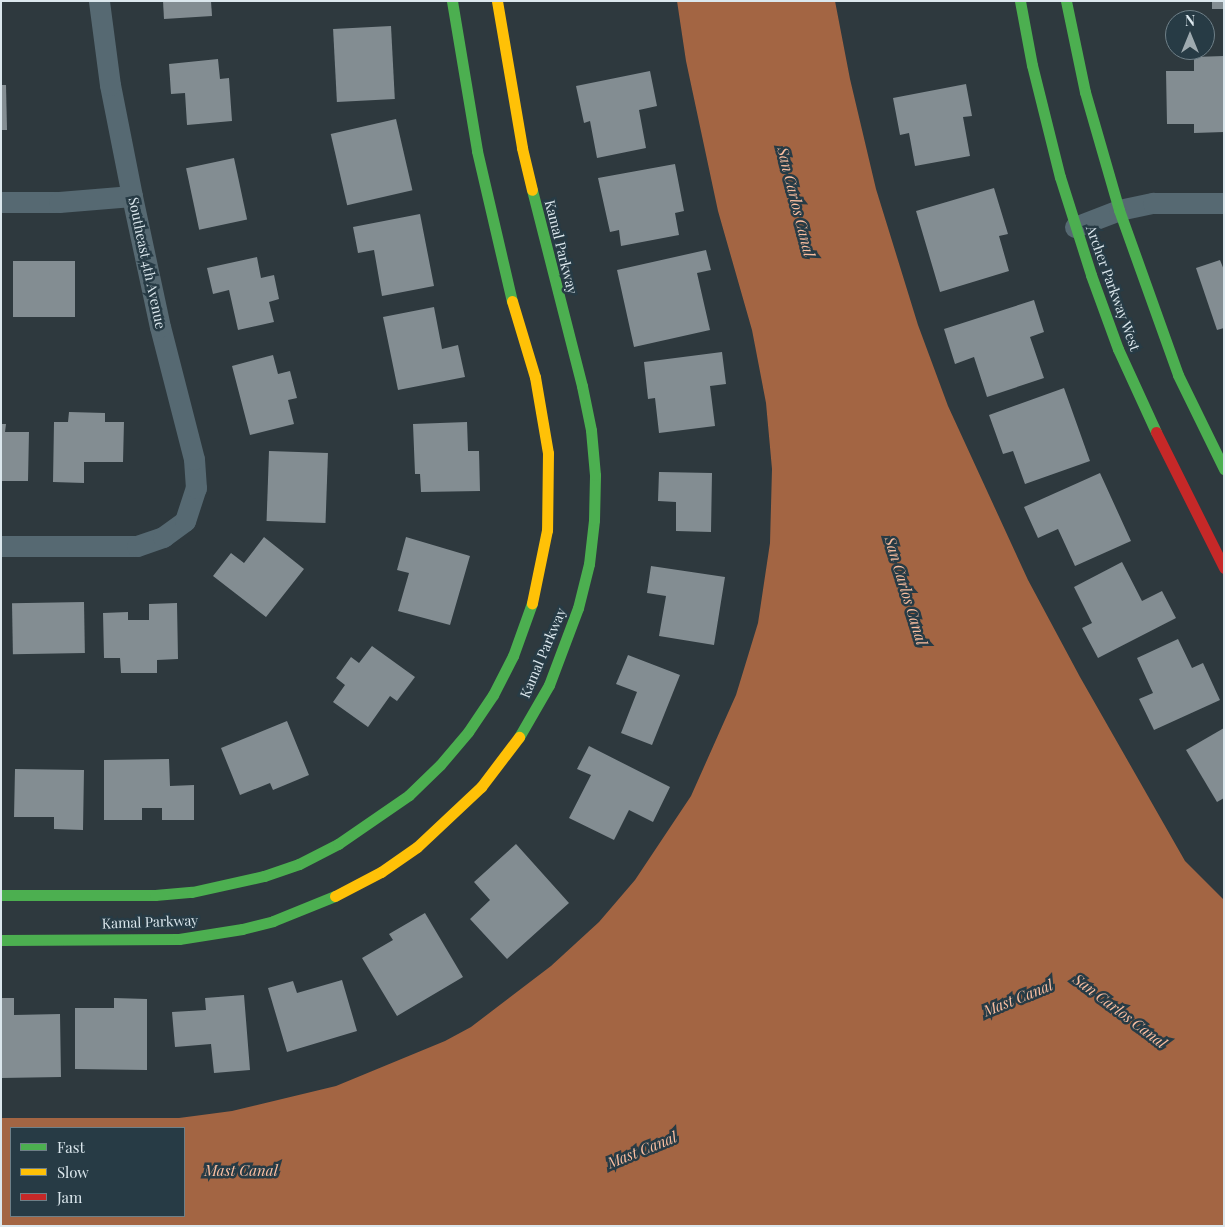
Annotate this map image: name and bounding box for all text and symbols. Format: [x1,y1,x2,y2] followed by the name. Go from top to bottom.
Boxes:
[1165,10,1215,60] north arrow
[1185,11,1195,30] text: N
[774,145,818,259] water label: San Carlos Canal
[125,195,169,331] street label: Southeast 4th Avenue
[541,198,581,296] street label: Kamal Parkway
[1082,222,1144,354] street label: Archer Parkway West
[881,535,931,647] water label: San Carlos Canal
[516,605,570,701] street label: Kamal Parkway
[102,912,198,932] street label: Kamal Parkway
[1070,970,1170,1052] water label: San Carlos Canal
[980,976,1056,1020] water label: Mast Canal
[10,1127,185,1217] legend
[604,1128,680,1172] water label: Mast Canal
[57,1137,85,1157] text: Fast
[57,1162,89,1182] text: Slow
[204,1162,278,1180] water label: Mast Canal
[57,1187,82,1207] text: Jam

